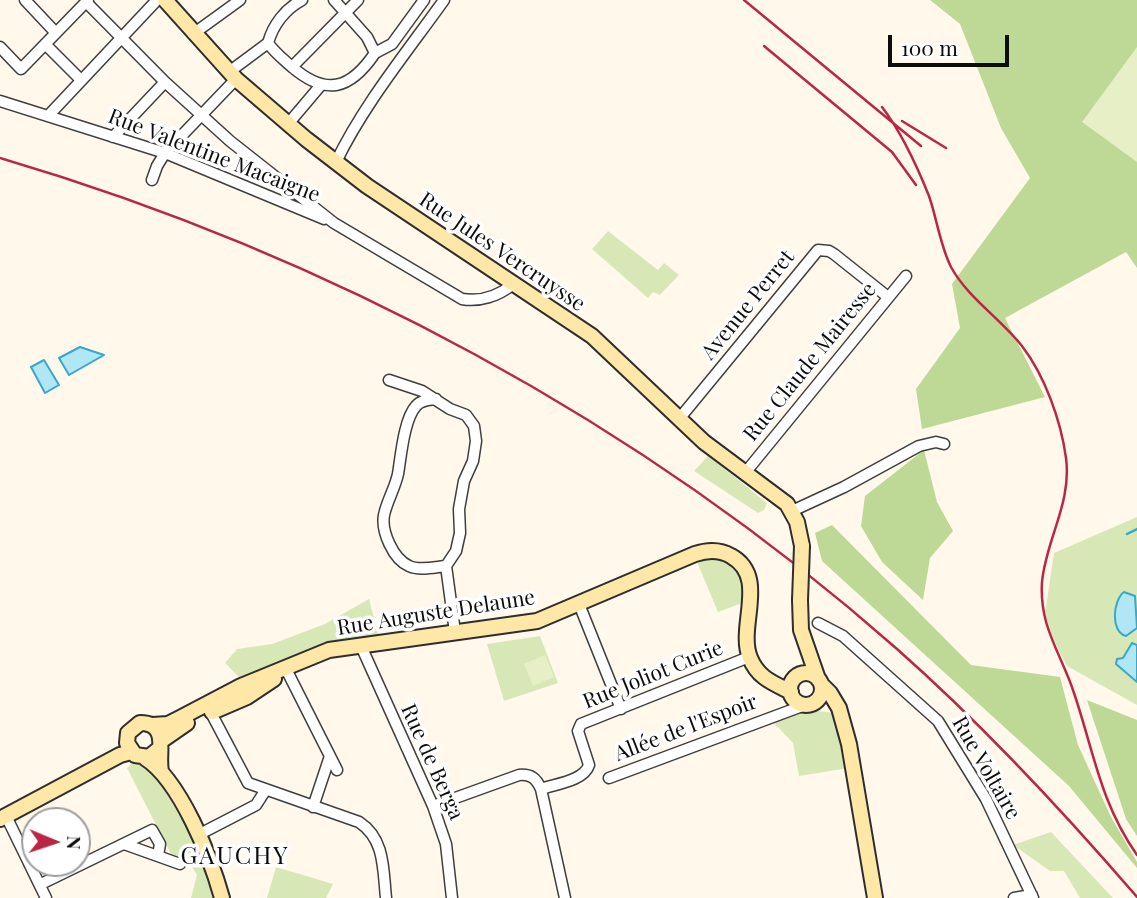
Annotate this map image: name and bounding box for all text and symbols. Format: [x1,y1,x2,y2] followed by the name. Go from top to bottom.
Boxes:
[892,21,1013,65] scale bar
[901,33,958,61] text: 100 m
[105,104,323,208] street label: Rue Valentine Macaigne
[414,187,590,317] street label: Rue Jules Vercruysse
[696,245,800,365] street label: Avenue Perret
[738,278,882,446] street label: Rue Claude Mairesse
[335,585,537,641] street label: Rue Auguste Delaune
[579,635,727,715] street label: Rue Joliot Curie
[611,689,761,767] street label: Allée de l'Espoir
[395,700,469,824] street label: Rue de Berga
[946,712,1026,824] street label: Rue Voltaire
[21,807,91,877] north arrow
[62,835,88,850] text: N
[181,843,289,871] district label: GAUCHY

